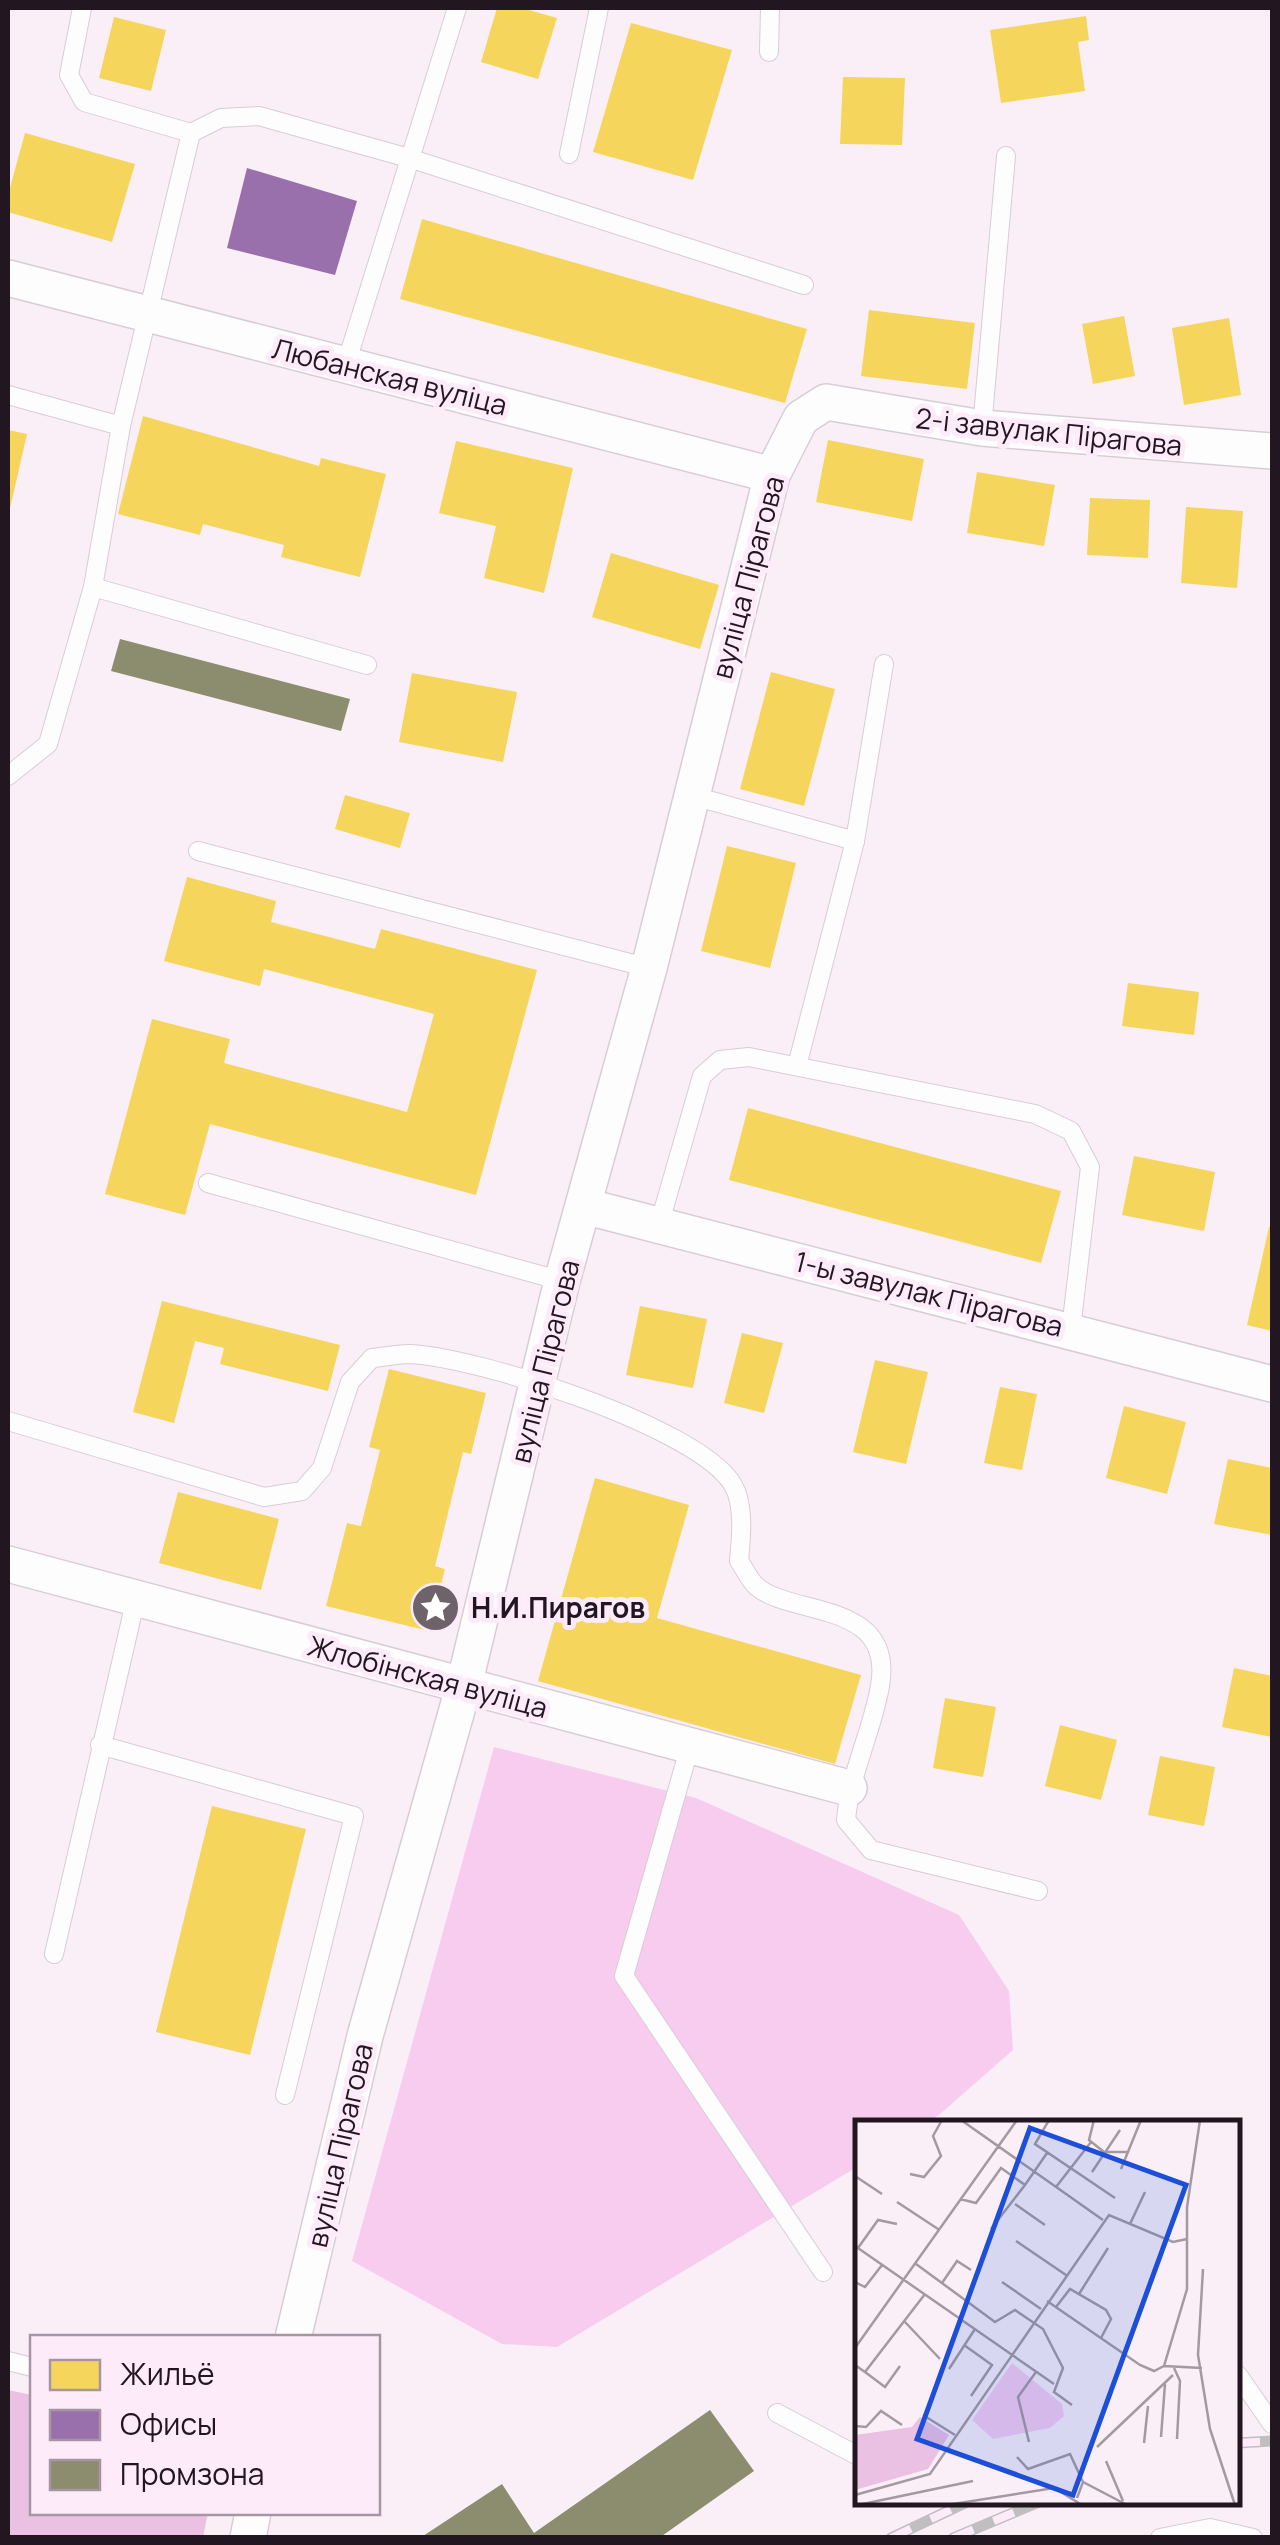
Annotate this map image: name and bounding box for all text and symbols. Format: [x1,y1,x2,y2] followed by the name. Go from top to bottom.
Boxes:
[269,328,511,424] street label: Любанская вуліца
[914,398,1184,464] street label: 2-і завулак Пірагова
[702,472,792,682] street label: вуліца Пірагова
[791,1241,1067,1345] street label: 1-ы завулак Пірагова
[500,1255,588,1467] street label: вуліца Пірагова
[410,1581,462,1633] place icon: Н.И.Пирагов
[471,1588,645,1626] place label: Н.И.Пирагов
[304,1626,552,1726] street label: Жлобінская вуліца
[297,2039,381,2251] street label: вуліца Пірагова
[855,2120,1240,2505] inset map
[30,2335,380,2515] legend
[120,2353,215,2394] text: Жильё
[120,2403,217,2444] text: Офисы
[120,2453,264,2494] text: Промзона

